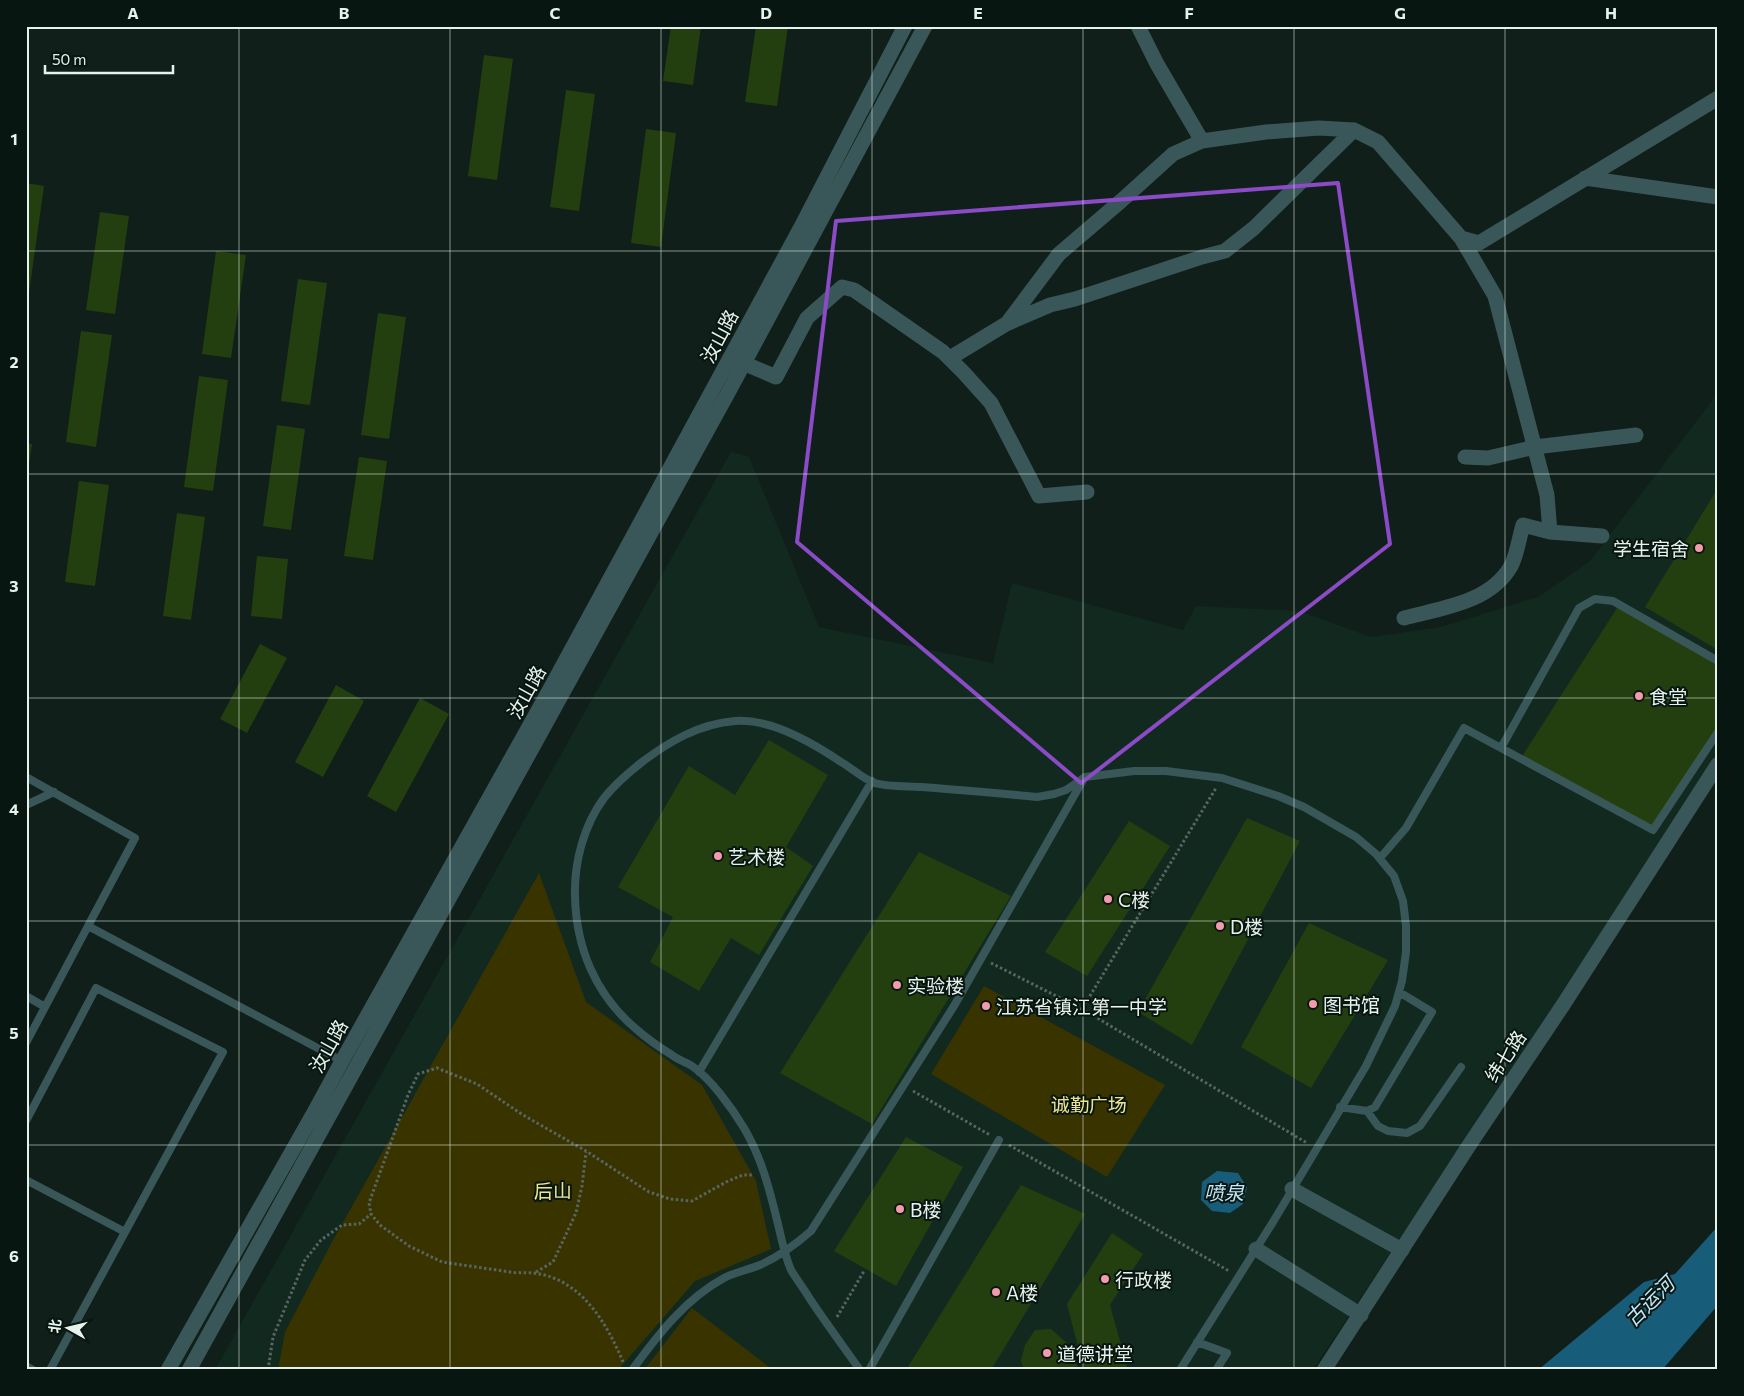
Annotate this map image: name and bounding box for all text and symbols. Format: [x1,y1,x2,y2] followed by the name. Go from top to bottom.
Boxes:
[127,3,139,22] text: A
[339,3,350,22] text: B
[550,3,561,22] text: C
[760,3,772,22] text: D
[973,3,983,22] text: E
[1184,3,1194,22] text: F
[1394,3,1406,22] text: G
[1605,3,1617,22] text: H
[45,42,172,74] scale bar
[52,50,86,68] text: 50 m
[10,129,18,148] text: 1
[695,305,743,367] street label: 汝山路
[9,352,19,371] text: 2
[1613,537,1689,560] place label: 学生宿舍
[1693,542,1705,554] marker: 学生宿舍
[9,576,19,595] text: 3
[502,661,550,723] street label: 汝山路
[1649,685,1687,708] place label: 食堂
[1633,690,1645,702] marker: 食堂
[9,799,19,818] text: 4
[728,845,785,868] place label: 艺术楼
[712,850,724,862] marker: 艺术楼
[1118,888,1150,911] place label: C楼
[1102,893,1114,905] marker: C楼
[1230,915,1263,938] place label: D楼
[1214,920,1226,932] marker: D楼
[907,974,964,997] place label: 实验楼
[891,979,903,991] marker: 实验楼
[1323,993,1380,1016] place label: 图书馆
[996,995,1167,1018] place label: 江苏省镇江第一中学
[1307,998,1319,1010] marker: 图书馆
[980,1000,992,1012] marker: 江苏省镇江第一中学
[304,1015,352,1077] street label: 汝山路
[9,1023,19,1042] text: 5
[1480,1026,1530,1086] street label: 纬七路
[1051,1093,1127,1116] park label: 诚勤广场
[534,1179,572,1202] park label: 后山
[1204,1180,1245,1204] water label: 喷泉
[910,1198,941,1221] place label: B楼
[894,1203,906,1215] marker: B楼
[9,1246,19,1265] text: 6
[1115,1268,1172,1291] place label: 行政楼
[1619,1268,1682,1331] water label: 古运河
[1099,1273,1111,1285] marker: 行政楼
[1006,1281,1038,1304] place label: A楼
[990,1286,1002,1298] marker: A楼
[42,1304,92,1354] north arrow
[45,1318,64,1334] text: 北
[1057,1342,1133,1365] place label: 道德讲堂
[1041,1347,1053,1359] marker: 道德讲堂

